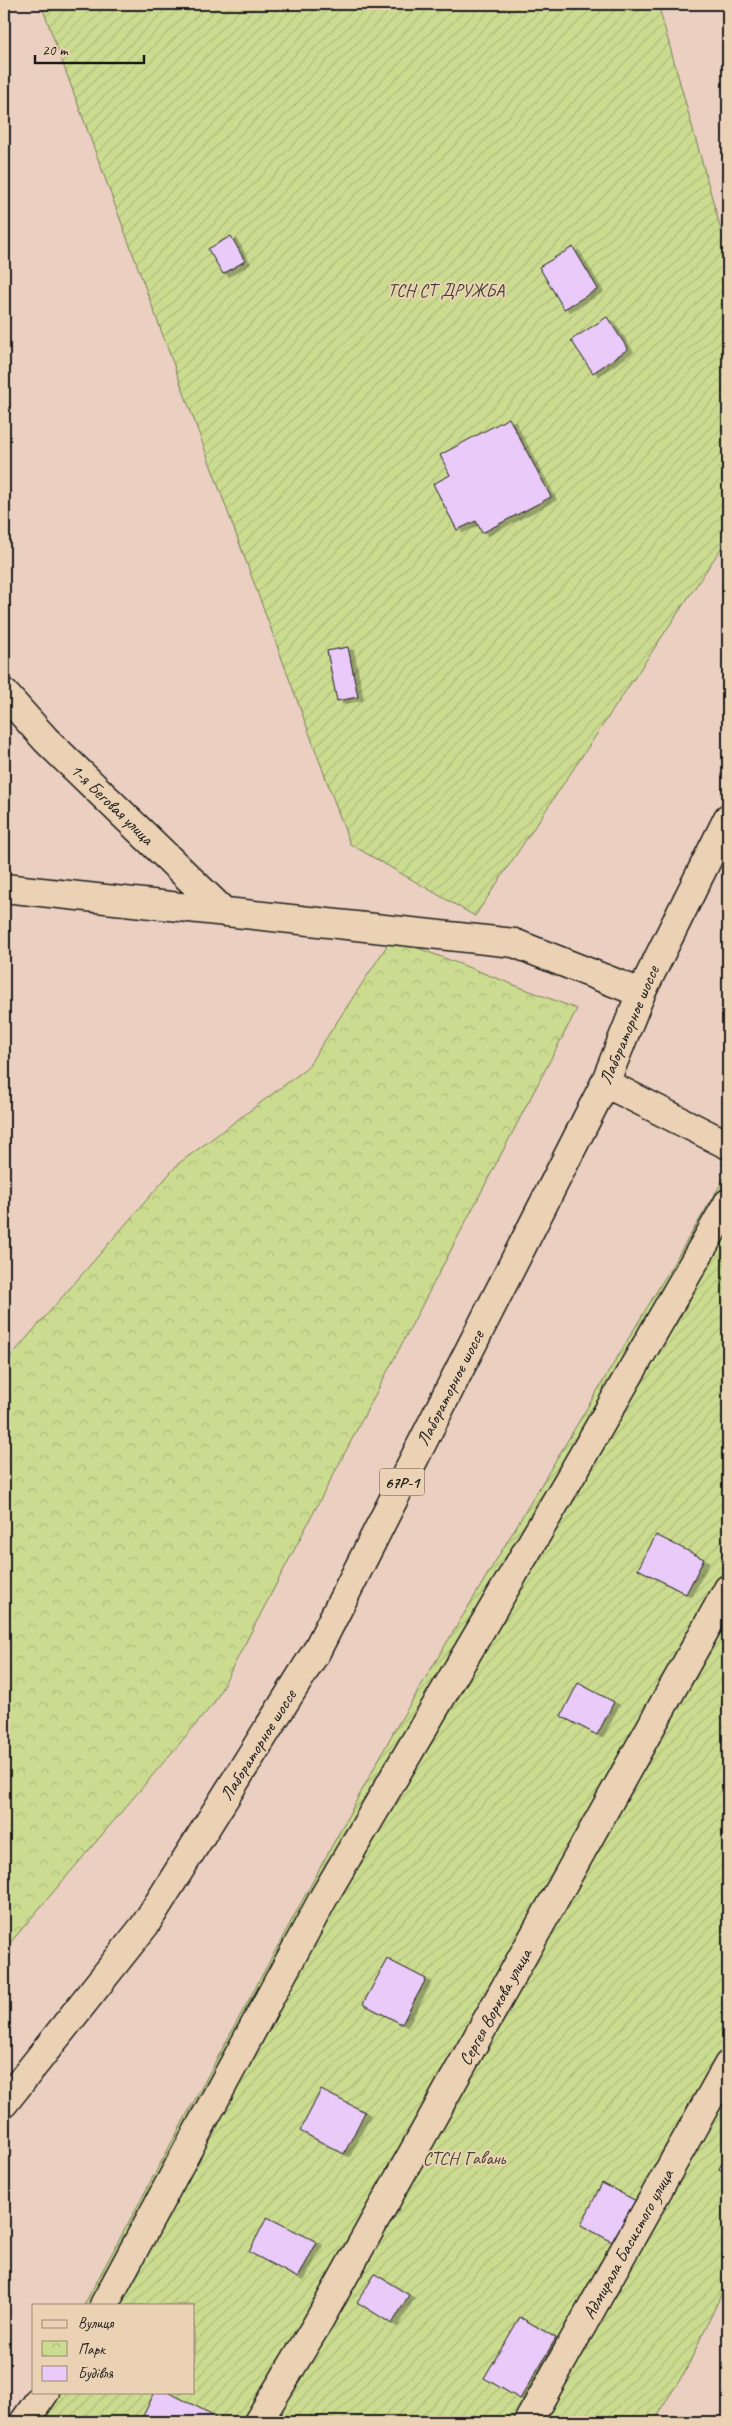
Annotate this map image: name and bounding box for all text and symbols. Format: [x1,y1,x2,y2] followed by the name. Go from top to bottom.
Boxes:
[35,32,144,64] scale bar
[42,41,69,60] text: 20 m
[388,279,505,301] park label: ТСН СТ ДРУЖБА
[66,759,160,851] street label: 1-я Беговая улица
[594,961,664,1088] street label: Лабораторное шоссе
[411,1326,489,1449] street label: Лабораторное шоссе
[380,1468,424,1495] road number: 67Р-1
[215,1685,301,1804] street label: Лабораторное шоссе
[454,1943,537,2069] street label: Сергея Воркова улица
[423,2147,507,2169] park label: СТСН Гавань
[578,2164,679,2323] street label: Адмирала Басистого улица
[32,2304,195,2394] legend
[78,2314,115,2333] text: Вулиця
[78,2340,106,2359] text: Парк
[78,2364,113,2383] text: Будівля

